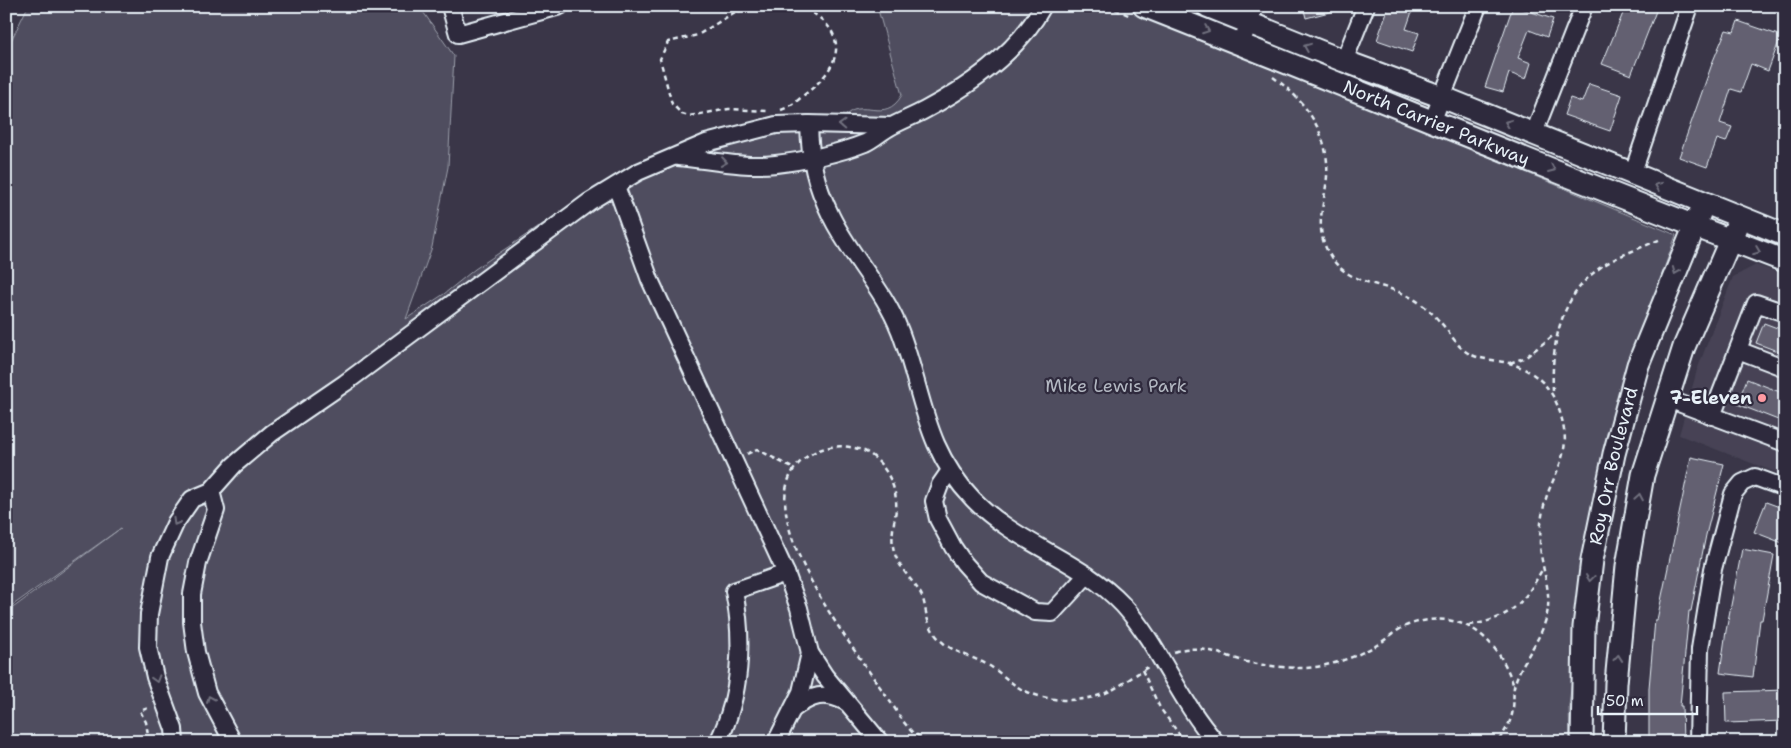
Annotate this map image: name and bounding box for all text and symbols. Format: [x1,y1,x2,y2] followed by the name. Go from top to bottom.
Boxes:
[1201,24,1210,34] one-way arrow
[1304,42,1312,52] one-way arrow
[1340,75,1533,171] street label: North Carrier Parkway
[1505,119,1513,129] one-way arrow
[838,120,846,130] one-way arrow
[721,156,729,167] one-way arrow
[1547,162,1556,173] one-way arrow
[1654,181,1663,192] one-way arrow
[1752,245,1761,255] one-way arrow
[1672,266,1683,275] one-way arrow
[1045,374,1187,398] park label: Mike Lewis Park
[1583,384,1644,547] street label: Roy Orr Boulevard
[1670,386,1752,410] place label: 7-Eleven
[1756,392,1768,404] marker: 7-Eleven
[1634,493,1644,502] one-way arrow
[173,517,183,526] one-way arrow
[1585,574,1596,582] one-way arrow
[1613,654,1624,662] one-way arrow
[150,674,160,682] one-way arrow
[1598,683,1697,715] scale bar
[1606,691,1644,711] text: 50 m
[206,695,217,704] one-way arrow

